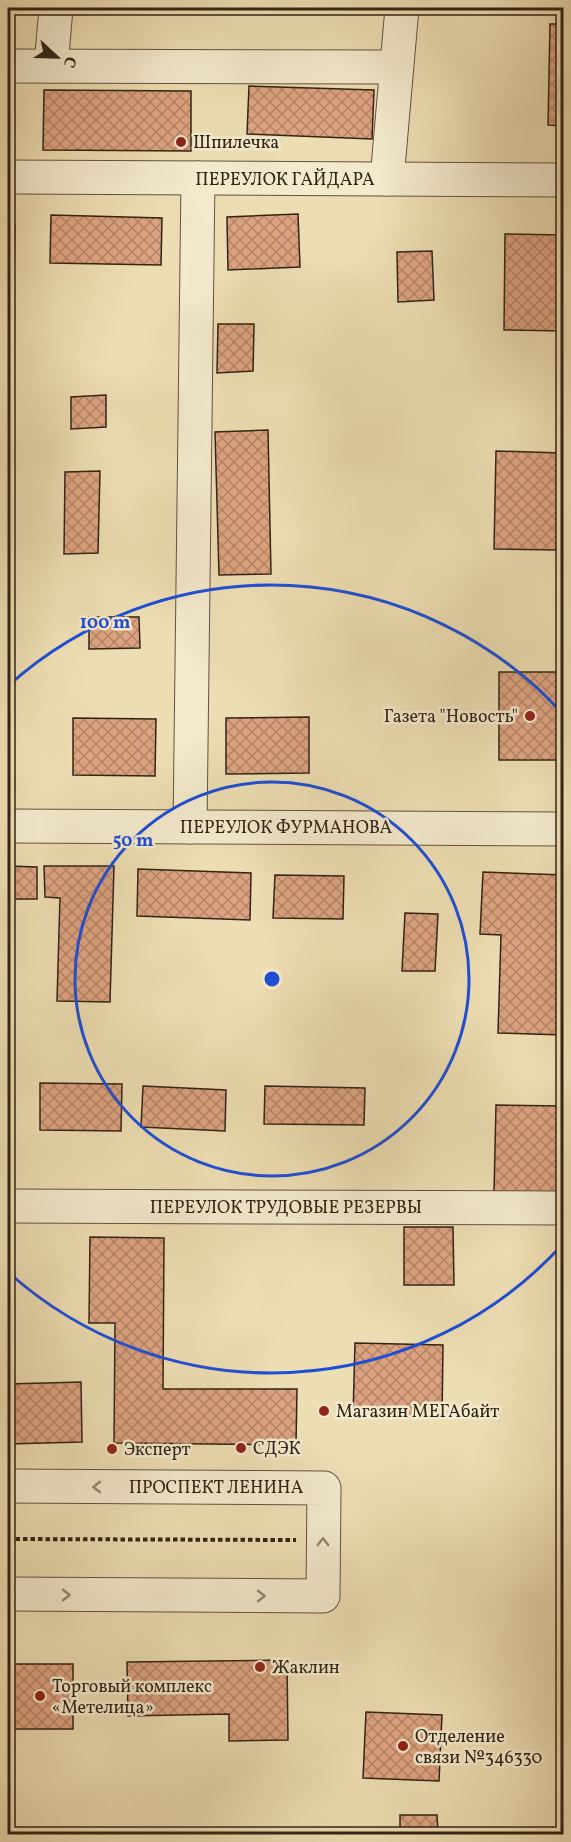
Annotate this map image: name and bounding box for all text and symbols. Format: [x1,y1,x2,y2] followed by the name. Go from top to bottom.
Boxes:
[27,27,87,87] north arrow
[57,53,81,71] text: С
[193,131,279,156] place label: Шпилечка
[174,135,188,149] marker: Шпилечка
[195,168,375,193] street label: ПЕРЕУЛОК ГАЙДАРА
[80,611,130,636] text: 100 m
[384,705,518,730] place label: Газета "Новость"
[523,709,537,723] marker: Газета "Новость"
[180,816,393,841] street label: ПЕРЕУЛОК ФУРМАНОВА
[113,829,153,854] text: 50 m
[262,969,282,989] centre of rings
[150,1196,422,1221] street label: ПЕРЕУЛОК ТРУДОВЫЕ РЕЗЕРВЫ
[336,1400,499,1425] place label: Магазин МЕГАбайт
[317,1404,331,1418] marker: Магазин МЕГАбайт
[253,1437,301,1462] place label: СДЭК
[124,1438,191,1463] place label: Эксперт
[234,1441,248,1455] marker: СДЭК
[105,1442,119,1456] marker: Эксперт
[129,1476,304,1501] street label: ПРОСПЕКТ ЛЕНИНА
[93,1481,102,1493] one-way arrow
[317,1538,330,1547] one-way arrow
[61,1589,70,1601] one-way arrow
[256,1590,265,1602] one-way arrow
[272,1656,340,1681] place label: Жаклин
[253,1660,267,1674] marker: Жаклин
[52,1675,212,1721] place label: Торговый комплекс «Метелица»
[33,1689,47,1703] marker: Торговый комплекс «Метелица»
[415,1725,542,1771] place label: Отделение связи №346330
[396,1739,410,1753] marker: Отделение связи №346330

